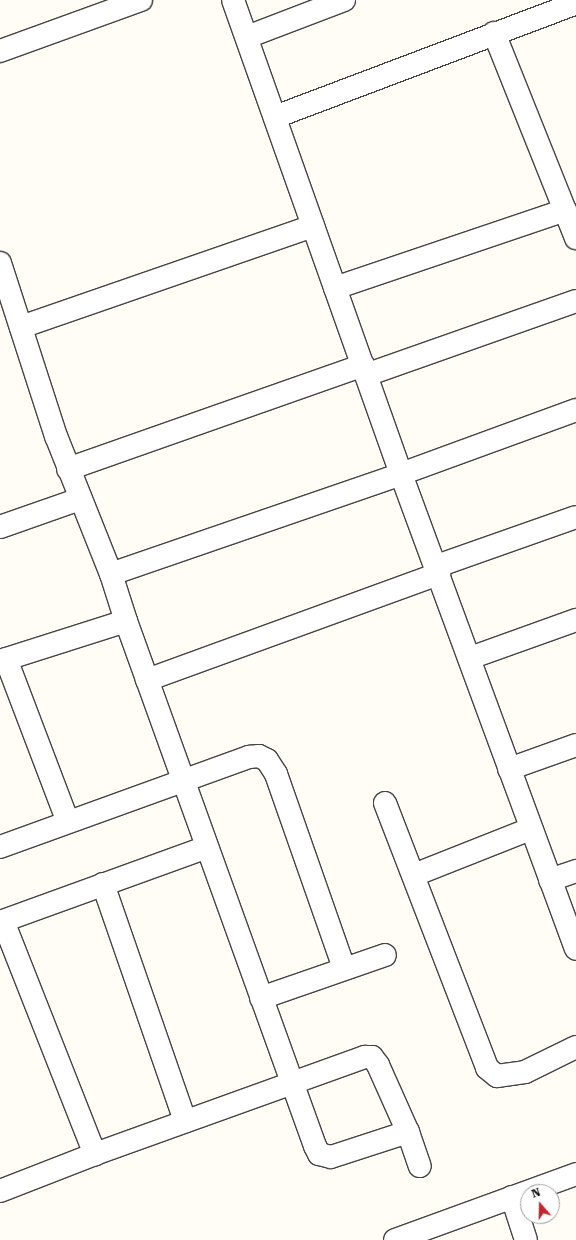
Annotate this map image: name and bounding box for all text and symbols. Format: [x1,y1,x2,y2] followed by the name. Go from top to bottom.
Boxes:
[520,1184,560,1224] north arrow
[530,1186,542,1201] text: N

